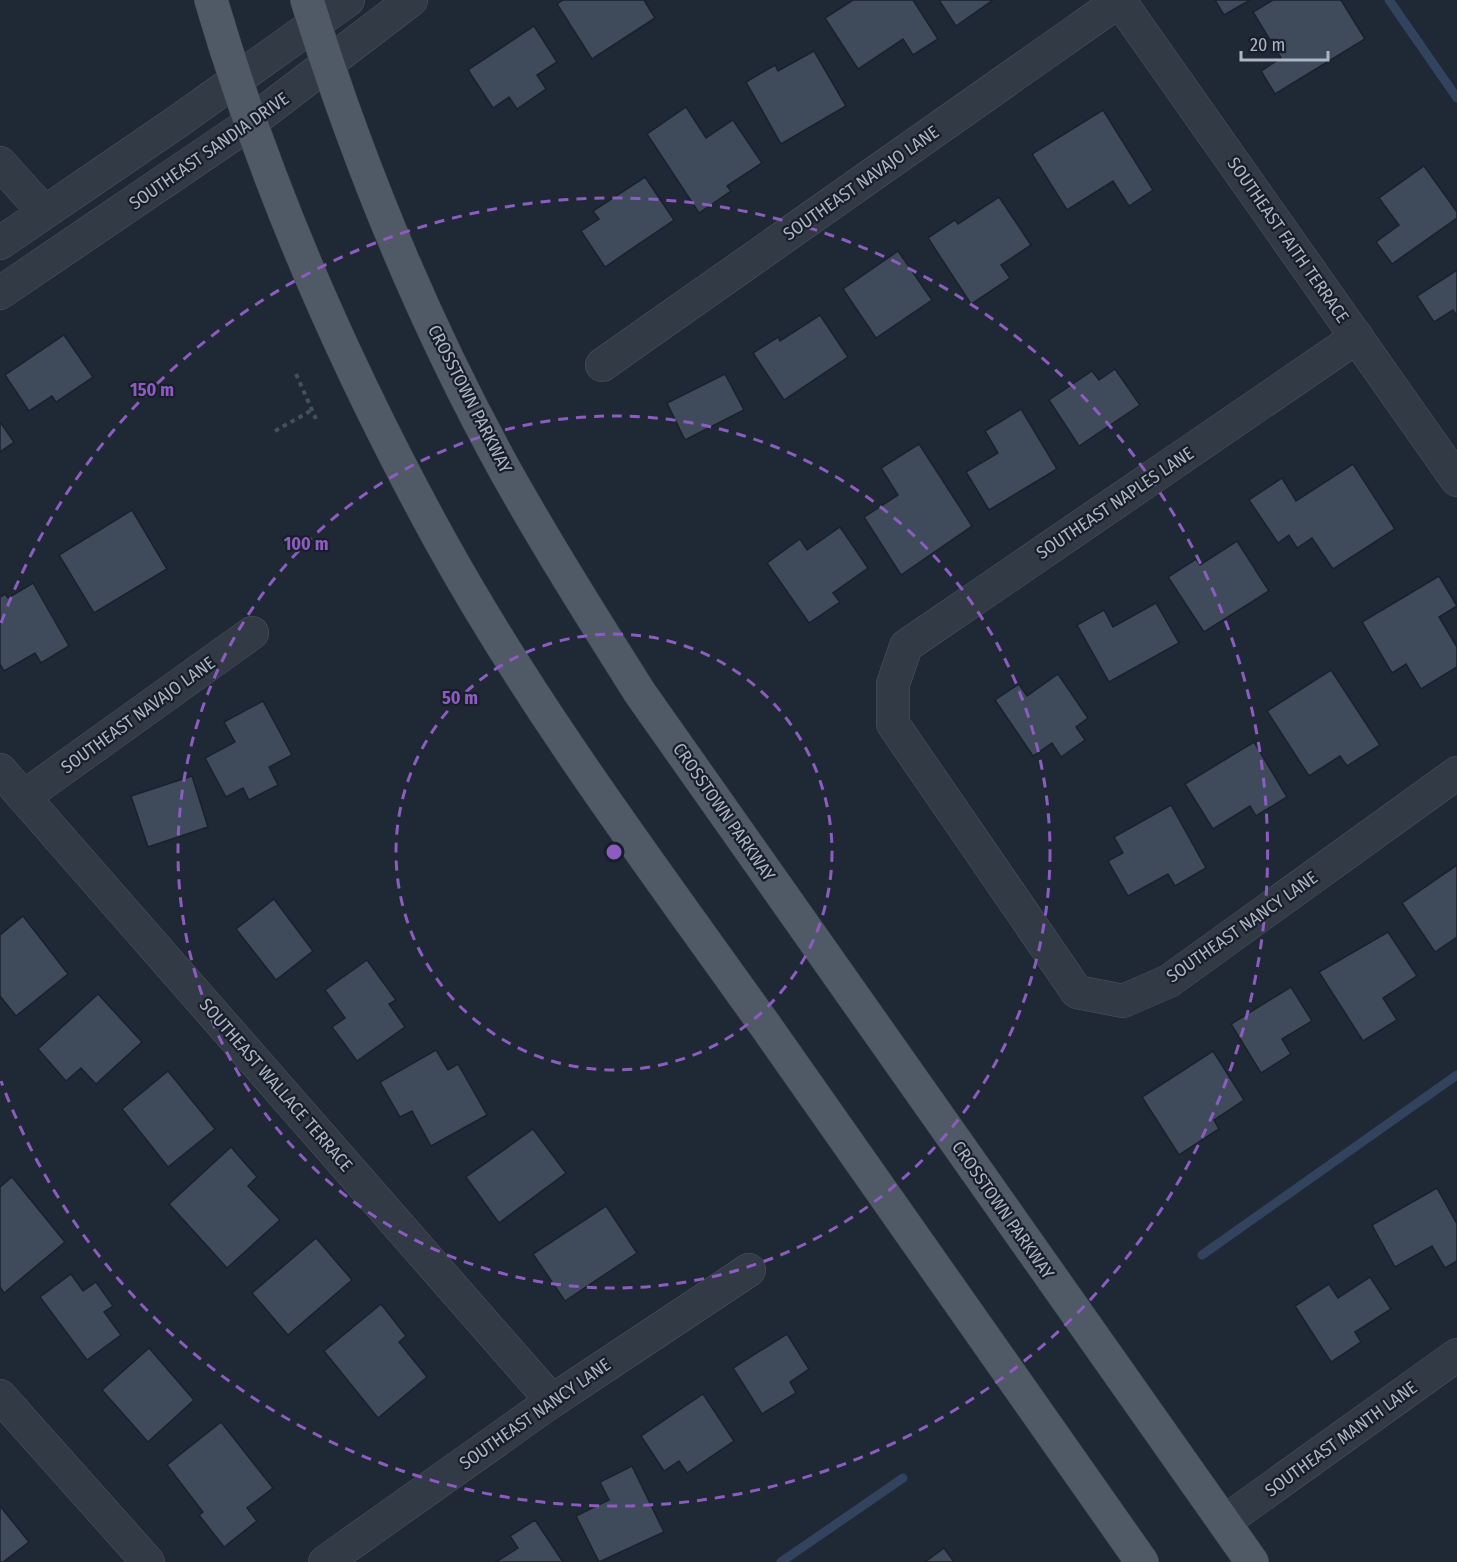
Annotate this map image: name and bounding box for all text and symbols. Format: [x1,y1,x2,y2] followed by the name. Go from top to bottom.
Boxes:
[1241,24,1328,62] scale bar
[1250,34,1285,56] text: 20 m
[125,88,293,214] street label: SOUTHEAST SANDIA DRIVE
[779,121,943,245] street label: SOUTHEAST NAVAJO LANE
[1222,153,1354,327] street label: SOUTHEAST FAITH TERRACE
[423,321,517,477] street label: CROSSTOWN PARKWAY
[130,379,174,401] text: 150 m
[1032,442,1198,564] street label: SOUTHEAST NAPLES LANE
[284,533,328,555] text: 100 m
[57,652,219,778] street label: SOUTHEAST NAVAJO LANE
[442,687,478,709] text: 50 m
[668,739,780,885] street label: CROSSTOWN PARKWAY
[604,842,624,862] centre of rings
[1162,867,1322,987] street label: SOUTHEAST NANCY LANE
[195,994,357,1176] street label: SOUTHEAST WALLACE TERRACE
[947,1137,1059,1283] street label: CROSSTOWN PARKWAY
[455,1354,615,1474] street label: SOUTHEAST NANCY LANE
[1261,1376,1421,1502] street label: SOUTHEAST MANTH LANE

